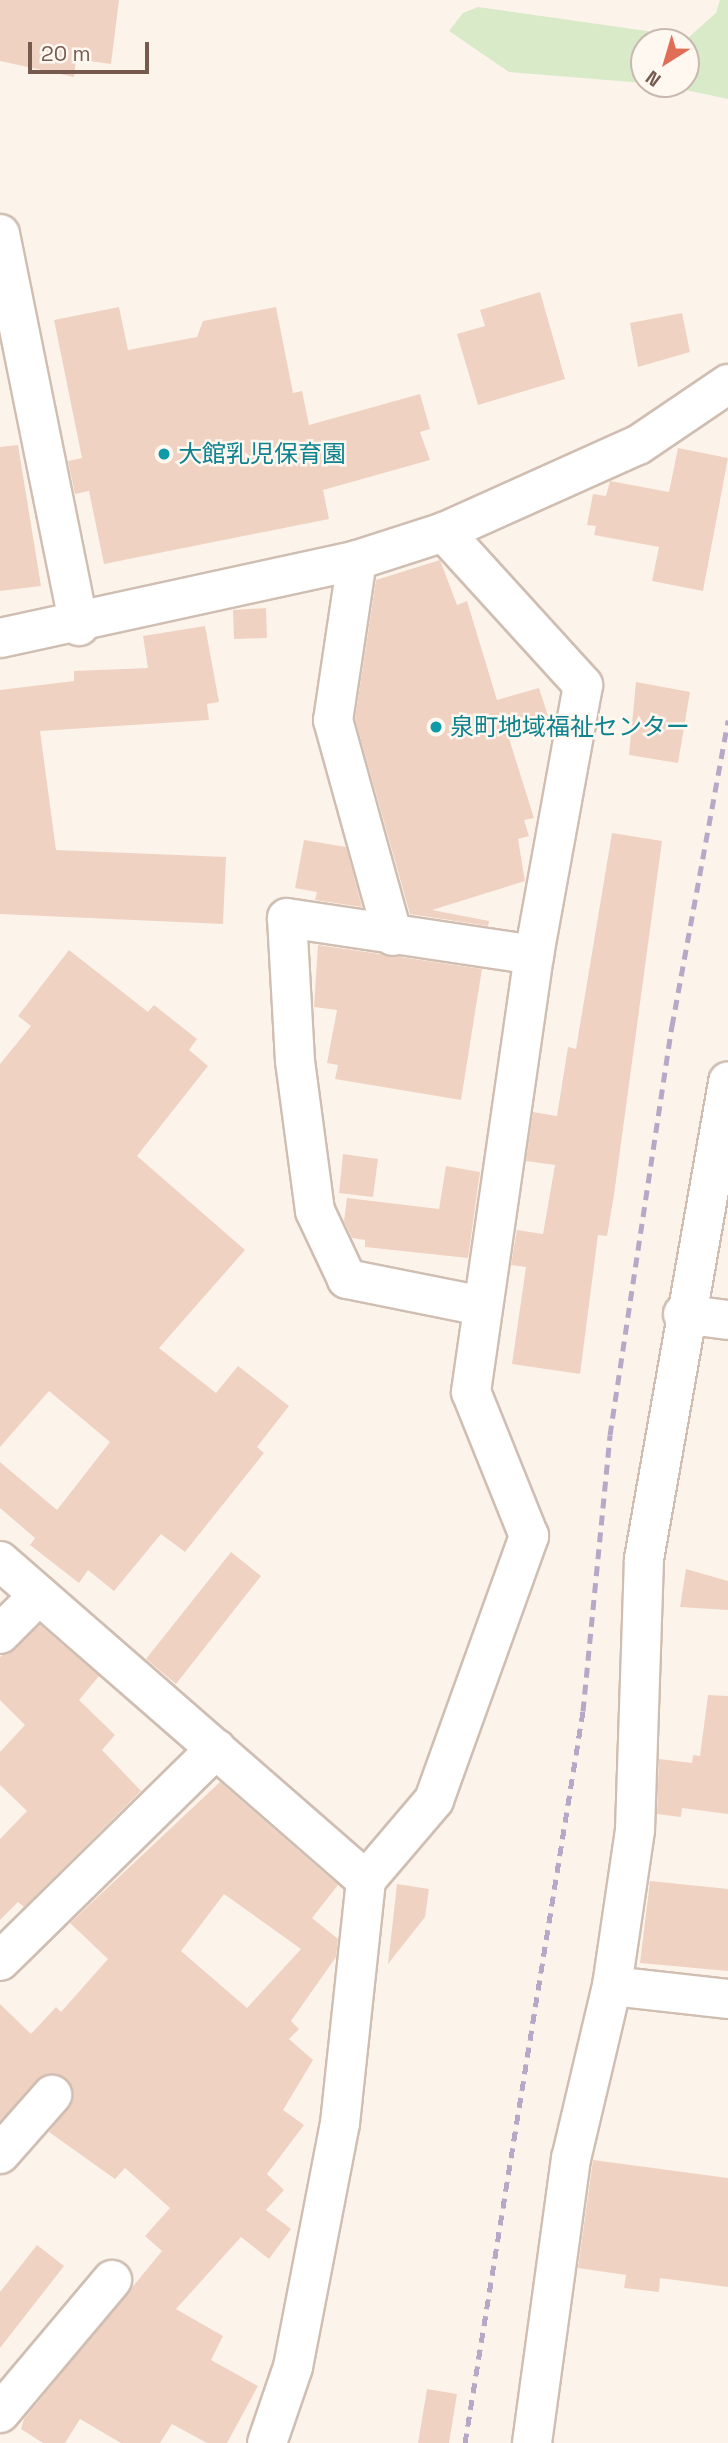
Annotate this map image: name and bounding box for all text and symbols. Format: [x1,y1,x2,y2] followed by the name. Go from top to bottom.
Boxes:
[32,28,152,72] scale bar
[630,28,700,98] north arrow
[41,40,91,67] text: 20 m
[641,65,666,92] text: N
[178,440,346,468] place label: 大館乳児保育園
[156,446,172,462] marker: 大館乳児保育園
[450,713,690,741] place label: 泉町地域福祉センター
[428,719,444,735] marker: 泉町地域福祉センター

